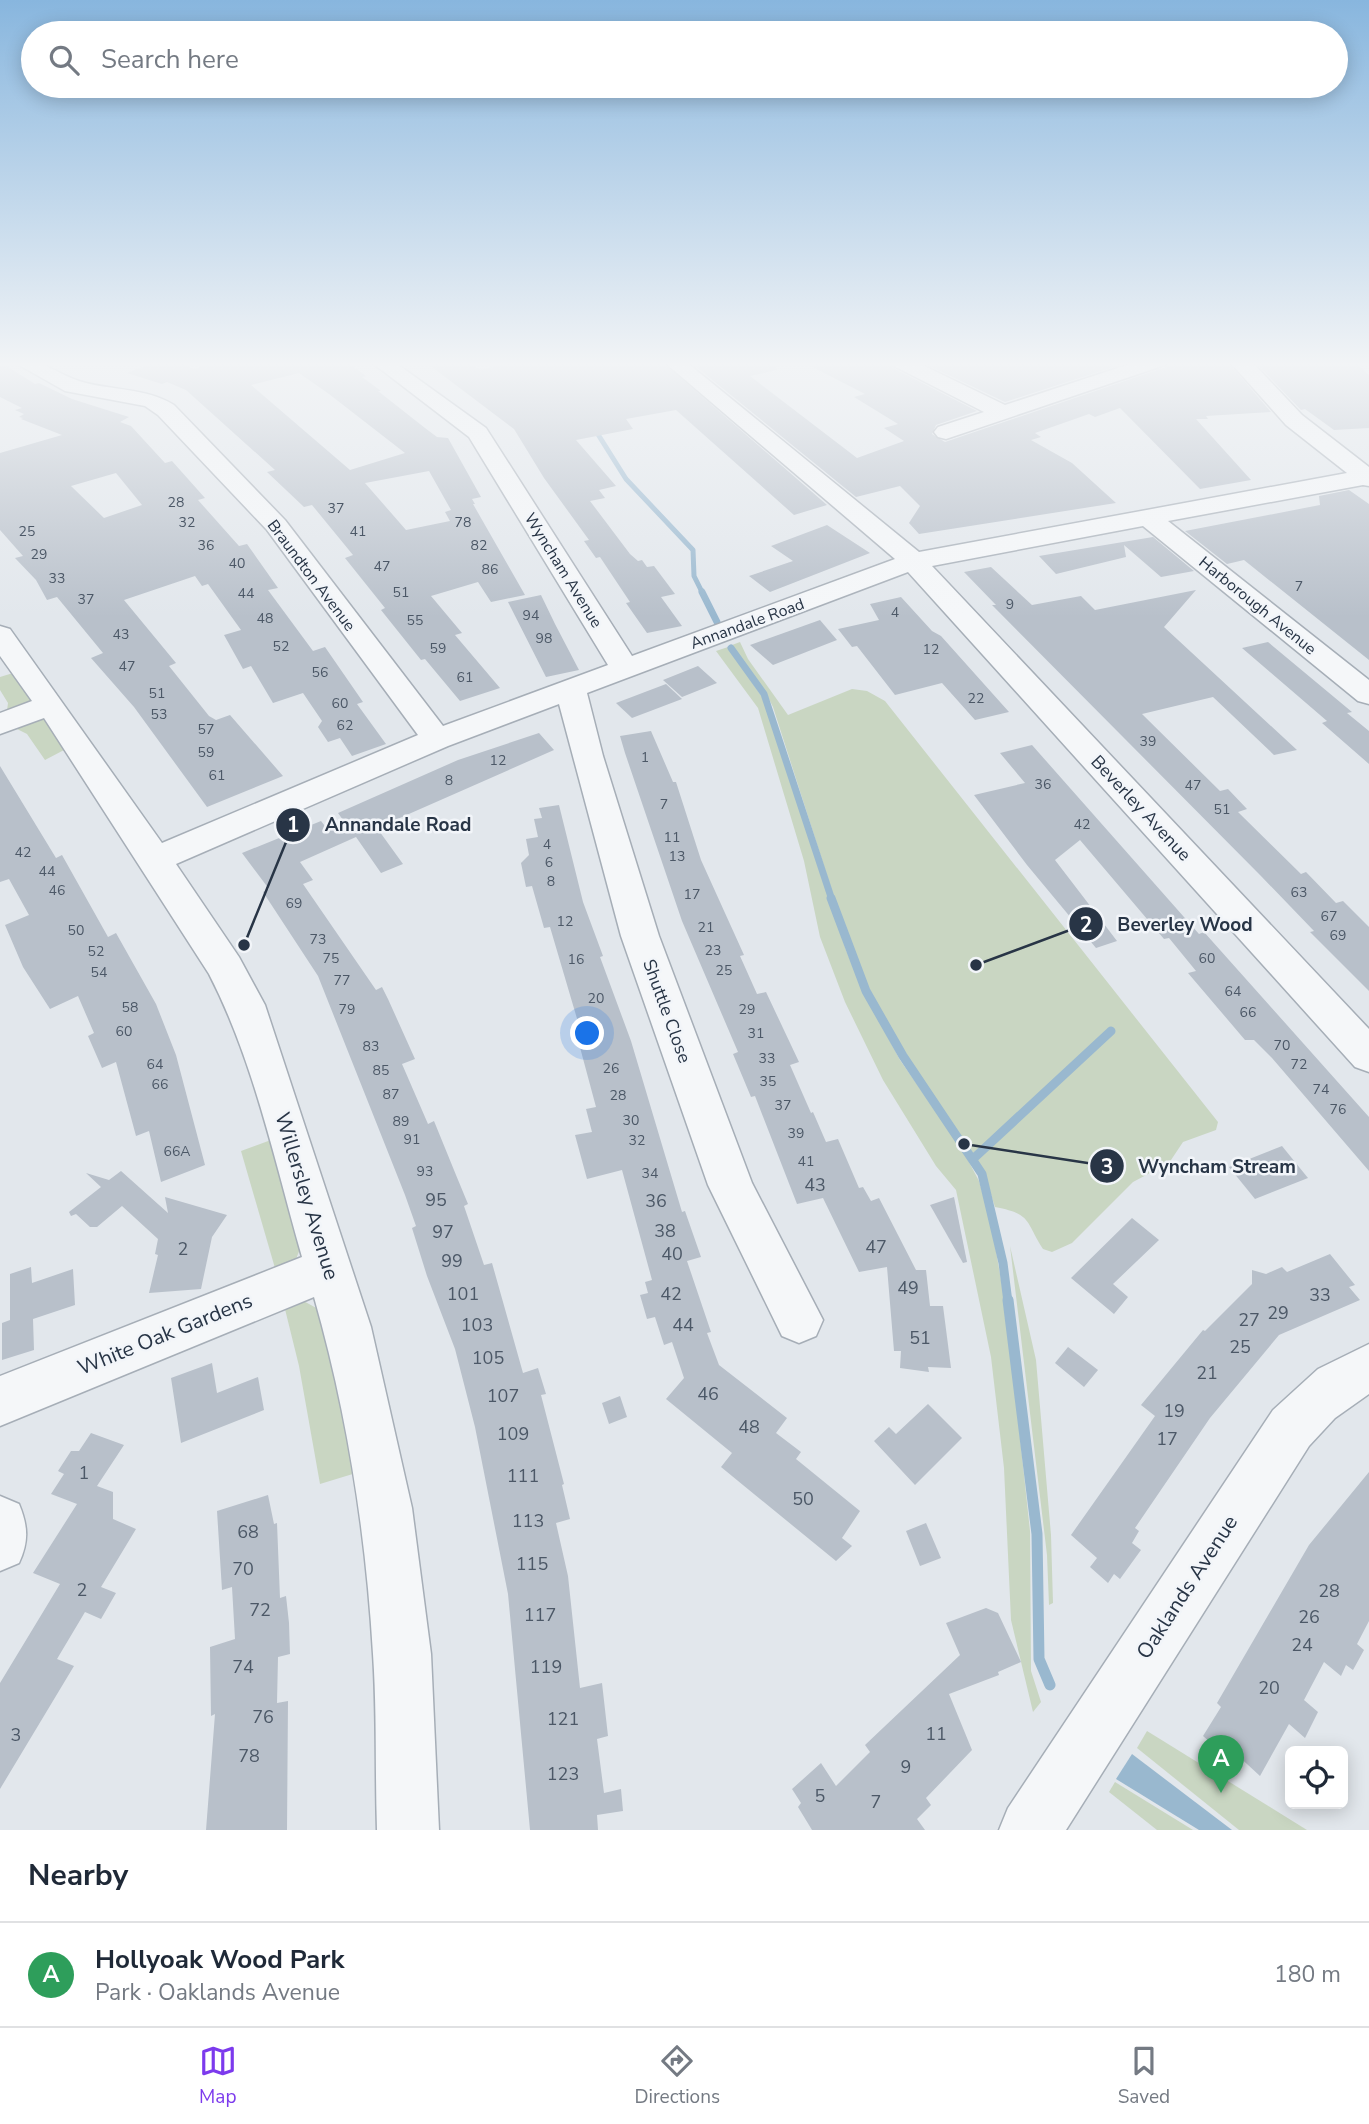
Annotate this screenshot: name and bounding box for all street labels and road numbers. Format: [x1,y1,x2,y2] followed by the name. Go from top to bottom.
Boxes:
[519,509,607,632] street label: Wyncham Avenue
[262,515,360,636] street label: Braundton Avenue
[1194,552,1321,660] street label: Harborough Avenue
[687,593,807,655] street label: Annandale Road
[1086,750,1196,866] street label: Beverley Avenue
[637,956,697,1066] street label: Shuttle Close
[268,1109,346,1283] street label: Willersley Avenue
[73,1286,257,1382] street label: White Oak Gardens
[1130,1510,1244,1664] street label: Oaklands Avenue

